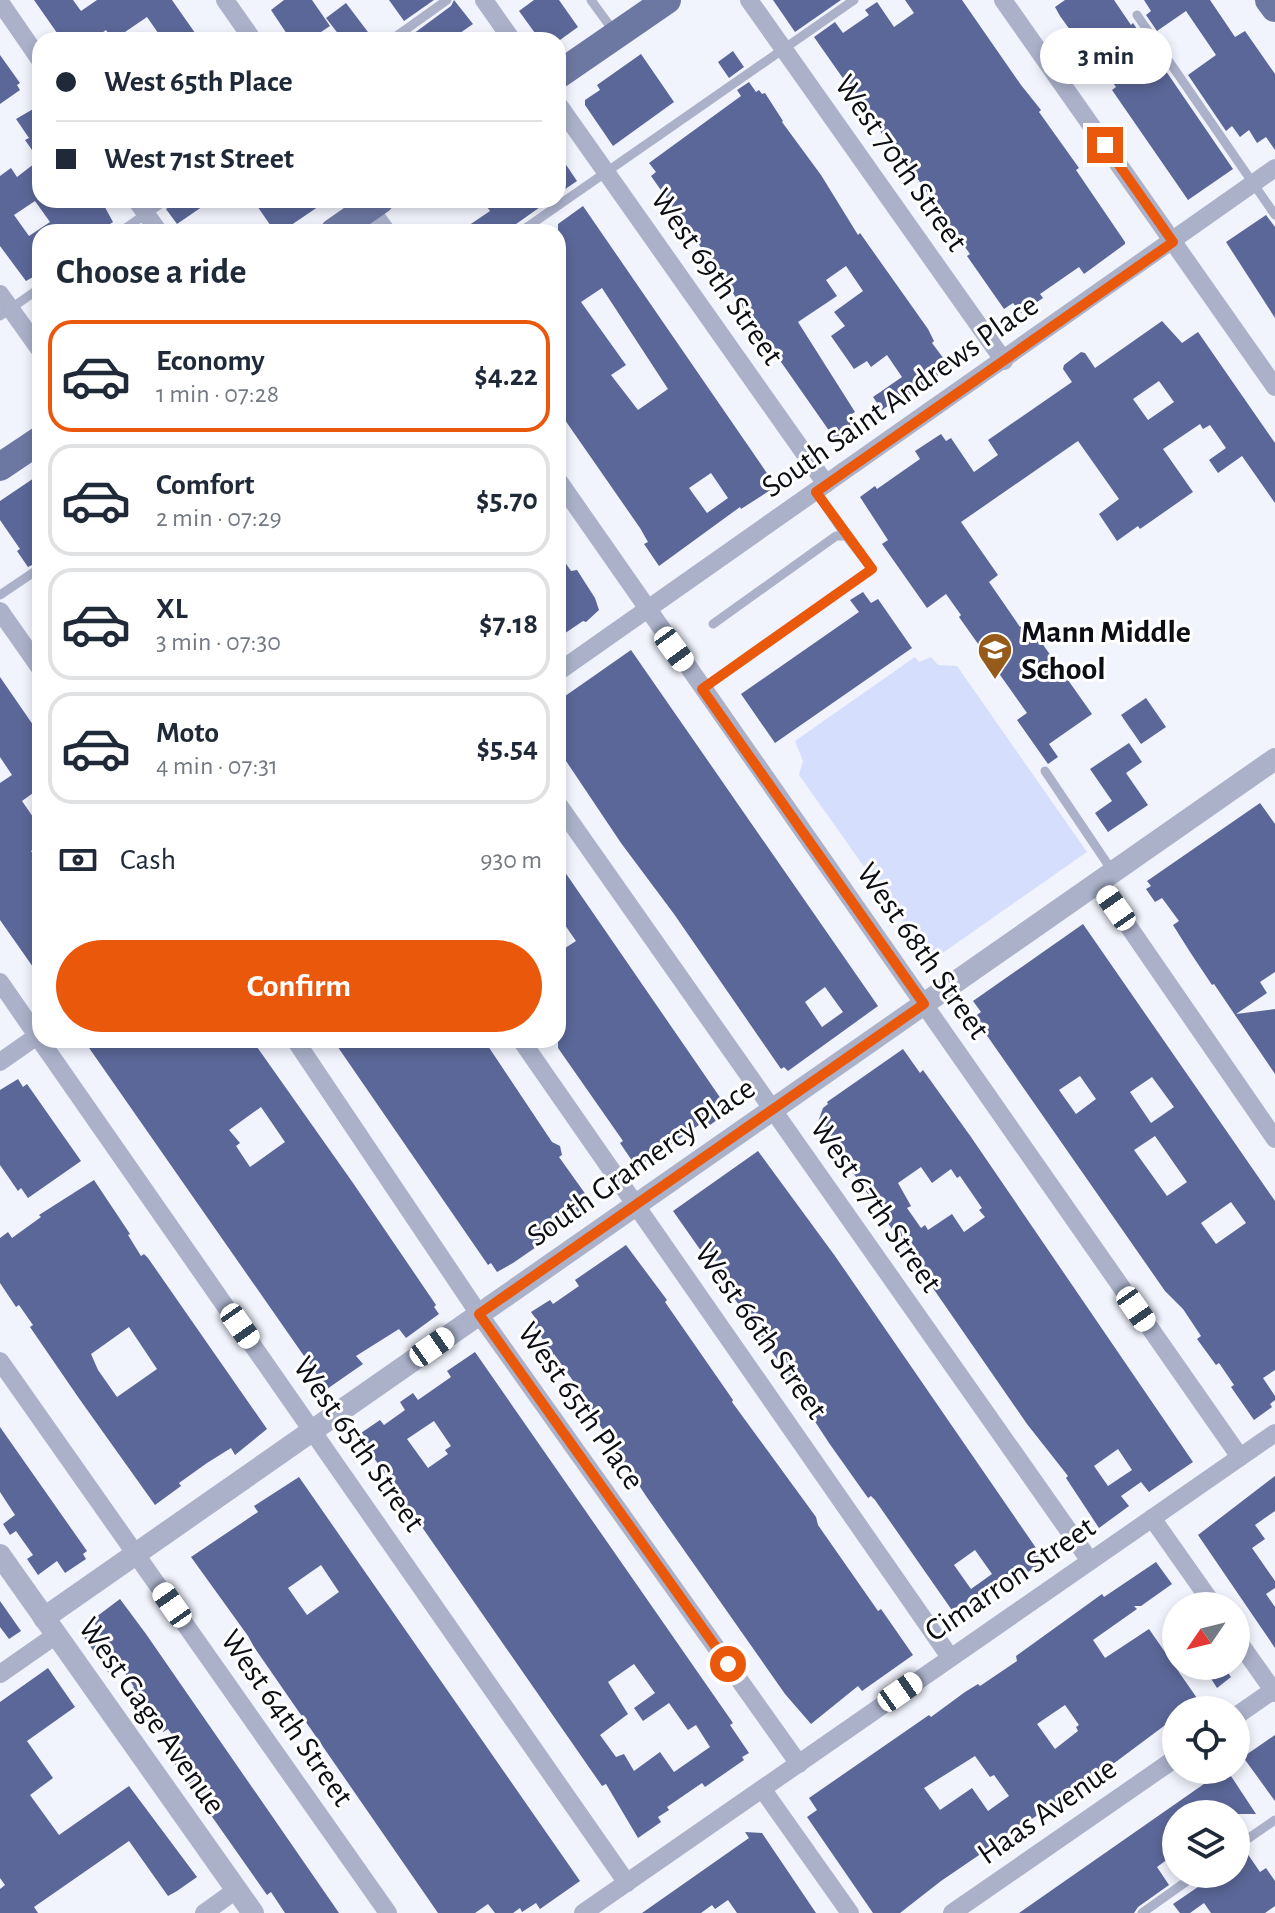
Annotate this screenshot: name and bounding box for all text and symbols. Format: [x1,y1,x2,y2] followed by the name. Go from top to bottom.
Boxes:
[1039,29,1171,85] callout: 3 min
[1078,43,1134,69] text: 3 min
[104,67,293,97] text: West 65th Place
[829,69,973,257] street label: West 70th Street
[1087,127,1123,163] route end
[104,144,294,174] text: West 71st Street
[645,183,789,371] street label: West 69th Street
[56,254,246,290] text: Choose a ride
[756,289,1044,503] street label: South Saint Andrews Place
[60,340,132,412] icon: car
[156,346,265,376] text: Economy
[474,361,538,391] text: $4.22
[156,381,279,407] text: 1 min · 07:28
[60,464,132,536] icon: car
[156,470,255,500] text: Comfort
[476,485,538,515] text: $5.70
[156,505,282,531] text: 2 min · 07:29
[60,588,132,660] icon: car
[156,594,188,624] text: XL
[479,609,538,639] text: $7.18
[1021,616,1191,685] place label: Mann Middle School
[650,623,698,675] car
[156,629,281,655] text: 3 min · 07:30
[976,631,1014,681] school or university icon: Mann Middle School
[60,712,132,784] icon: car
[156,718,219,748] text: Moto
[477,733,538,763] text: $5.54
[156,753,278,779] text: 4 min · 07:31
[56,838,100,882] icon: cash
[120,845,176,875] text: Cash
[480,847,542,873] text: 930 m
[851,857,995,1045] street label: West 68th Street
[1092,881,1140,935] car
[56,940,542,1032] button: Confirm
[521,1071,761,1253] street label: South Gramercy Place
[804,1112,948,1298] street label: West 67th Street
[689,1237,833,1425] street label: West 66th Street
[1112,1282,1160,1336] car
[216,1299,264,1353] car
[512,1316,650,1496] street label: West 65th Place
[405,1323,459,1371] car
[287,1351,431,1537] street label: West 65th Street
[919,1510,1101,1648] street label: Cimarron Street
[148,1578,196,1632] car
[1162,1592,1250,1680] north arrow
[1162,1592,1250,1888] map controls
[72,1612,232,1820] street label: West Gage Avenue
[214,1624,360,1812] street label: West 64th Street
[710,1646,746,1682] route start
[873,1668,927,1716] car
[1162,1696,1250,1784] button: locate
[972,1752,1122,1870] street label: Haas Avenue
[1162,1800,1250,1888] button: layers

